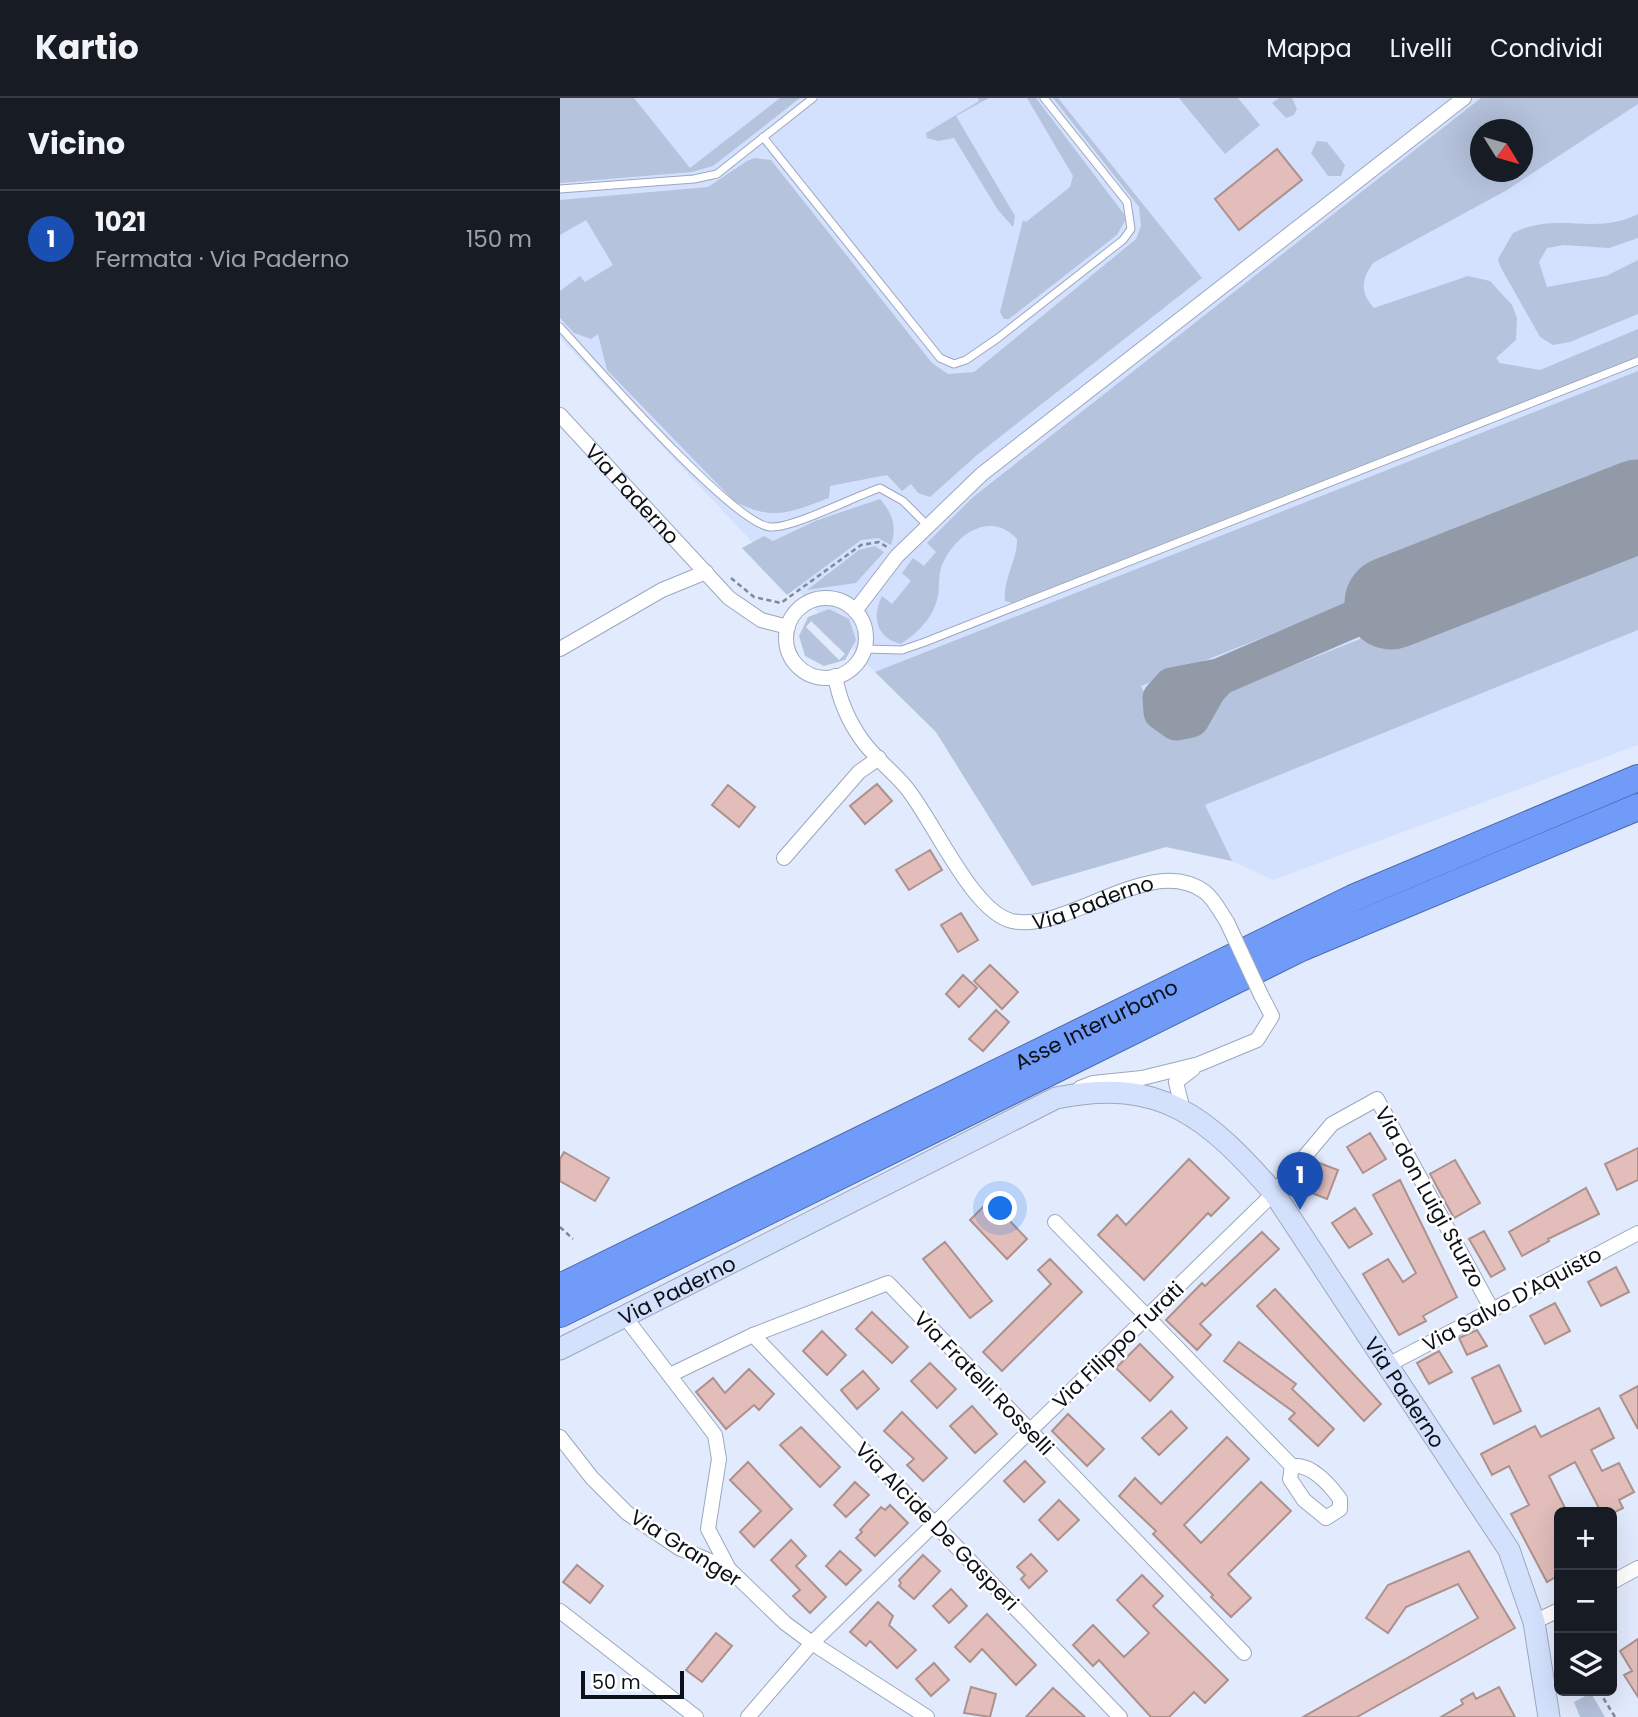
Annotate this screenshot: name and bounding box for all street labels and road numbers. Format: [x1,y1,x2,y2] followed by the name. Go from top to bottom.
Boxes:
[579,437,687,550] street label: Via Paderno
[1030,868,1156,936] street label: Via Paderno
[1009,972,1182,1076] street label: Asse Interurbano
[1368,1101,1492,1293] street label: Via don Luigi Sturzo
[1417,1240,1607,1358] street label: Via Salvo D'Aquisto
[613,1248,740,1332] street label: Via Paderno
[1046,1275,1190,1415] street label: Via Filippo Turati
[908,1305,1060,1461] street label: Via Fratelli Rosselli
[1358,1331,1452,1453] street label: Via Paderno
[849,1435,1025,1617] street label: Via Alcide De Gasperi
[625,1502,747,1594] street label: Via Granger

